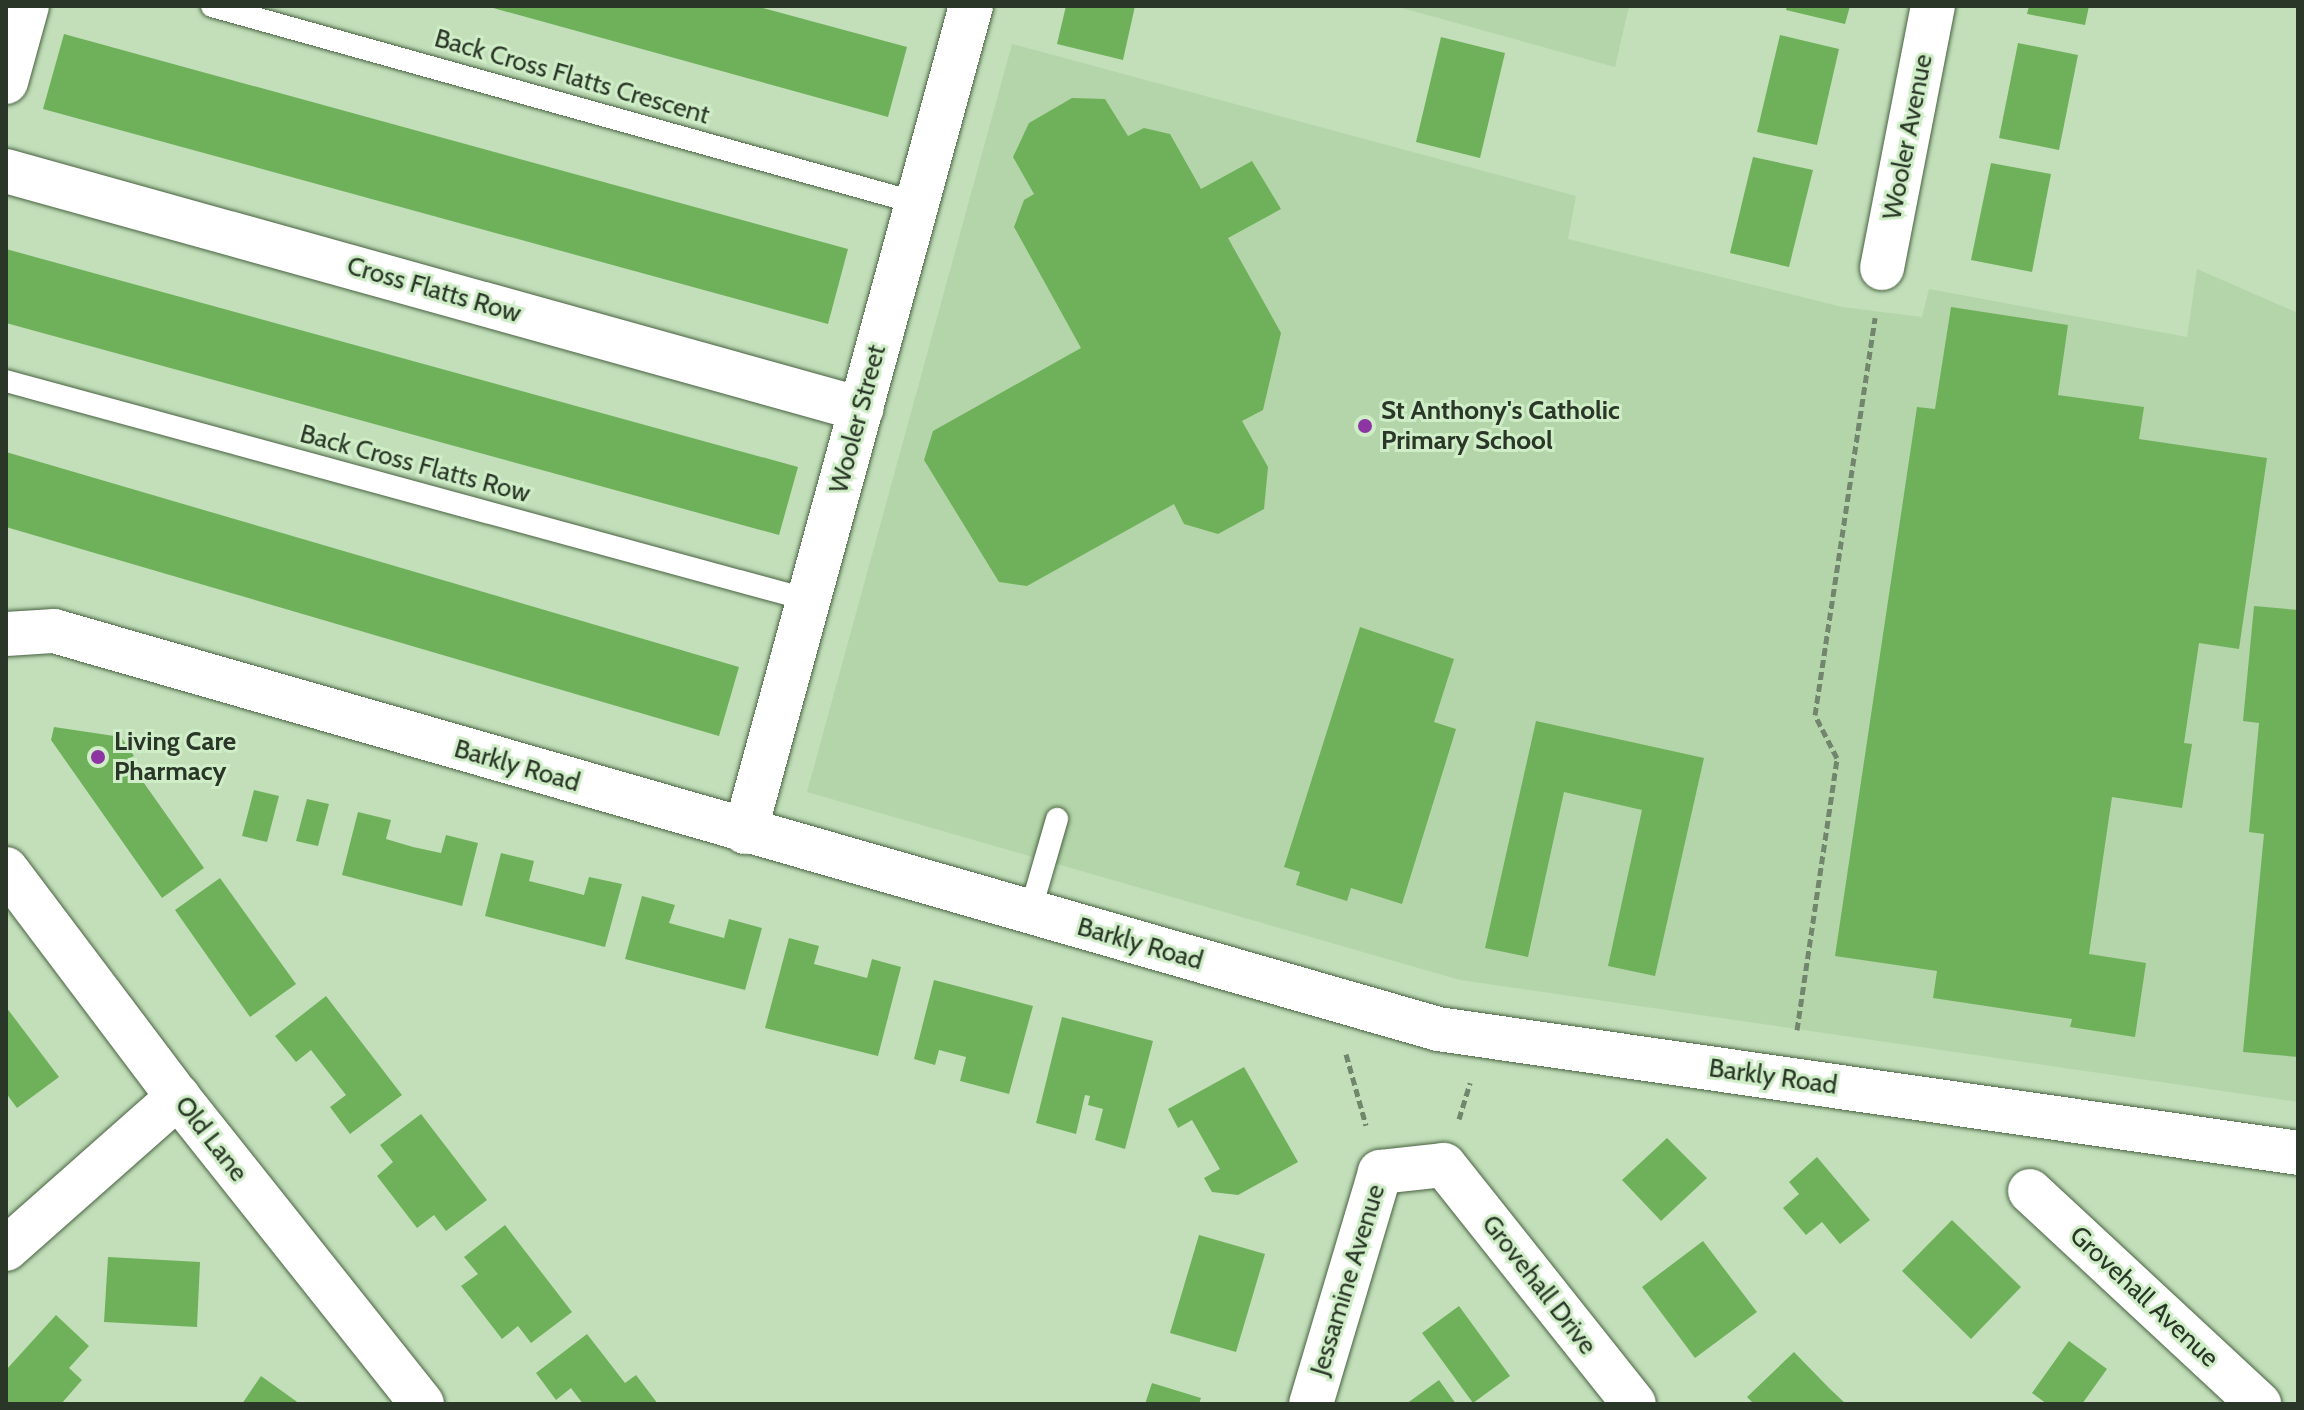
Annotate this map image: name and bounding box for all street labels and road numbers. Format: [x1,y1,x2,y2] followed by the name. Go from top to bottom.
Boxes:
[431,23,713,131] street label: Back Cross Flatts Crescent
[1877,52,1939,222] street label: Wooler Avenue
[343,250,525,330] street label: Cross Flatts Row
[823,341,893,497] street label: Wooler Street
[297,418,533,510] street label: Back Cross Flatts Row
[451,733,583,799] street label: Barkly Road
[1074,911,1206,977] street label: Barkly Road
[1707,1053,1839,1101] street label: Barkly Road
[168,1090,254,1188] street label: Old Lane
[1304,1181,1392,1379] street label: Jessamine Avenue
[1475,1209,1603,1361] street label: Grovehall Drive
[2063,1220,2225,1374] street label: Grovehall Avenue

